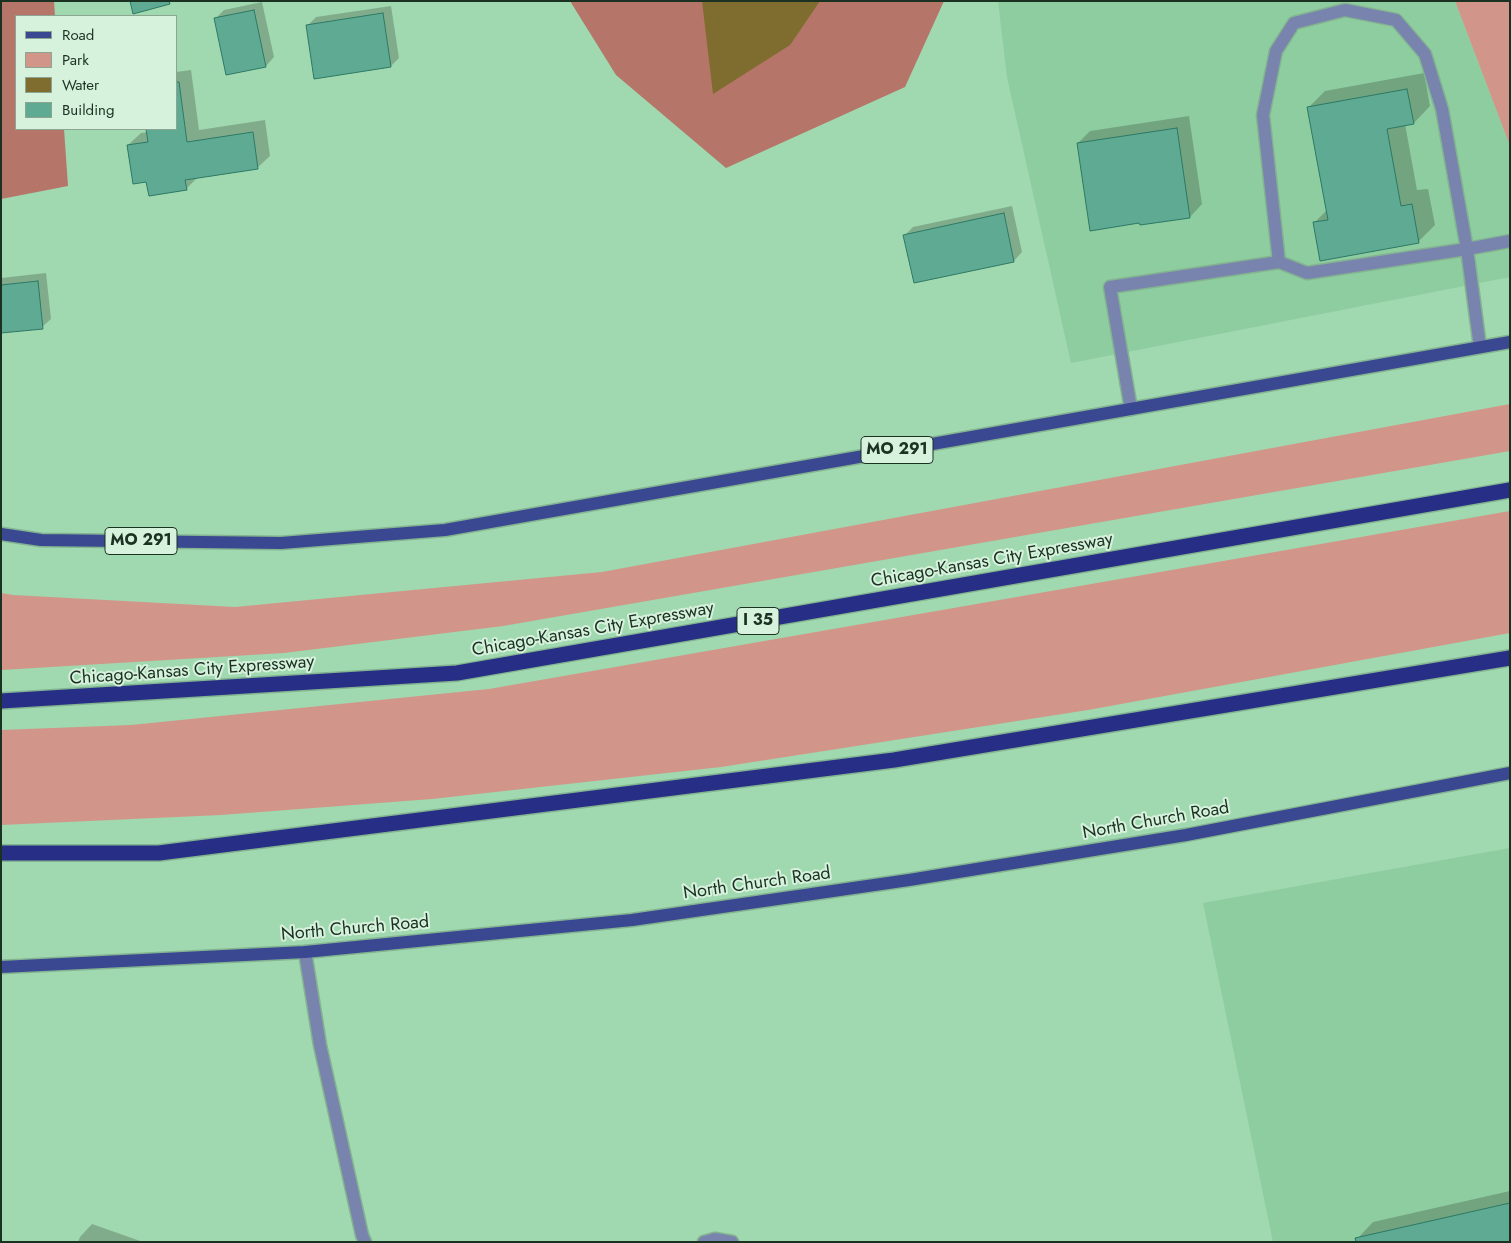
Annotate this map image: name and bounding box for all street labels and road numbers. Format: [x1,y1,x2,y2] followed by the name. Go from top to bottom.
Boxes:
[861,436,933,464] road number: MO 291
[105,528,177,554] road number: MO 291
[869,529,1115,593] street label: Chicago-Kansas City Expressway
[470,598,716,662] street label: Chicago-Kansas City Expressway
[737,608,779,634] road number: I 35
[69,652,315,690] street label: Chicago-Kansas City Expressway
[1081,797,1231,845] street label: North Church Road
[682,863,832,905] street label: North Church Road
[280,912,430,946] street label: North Church Road

